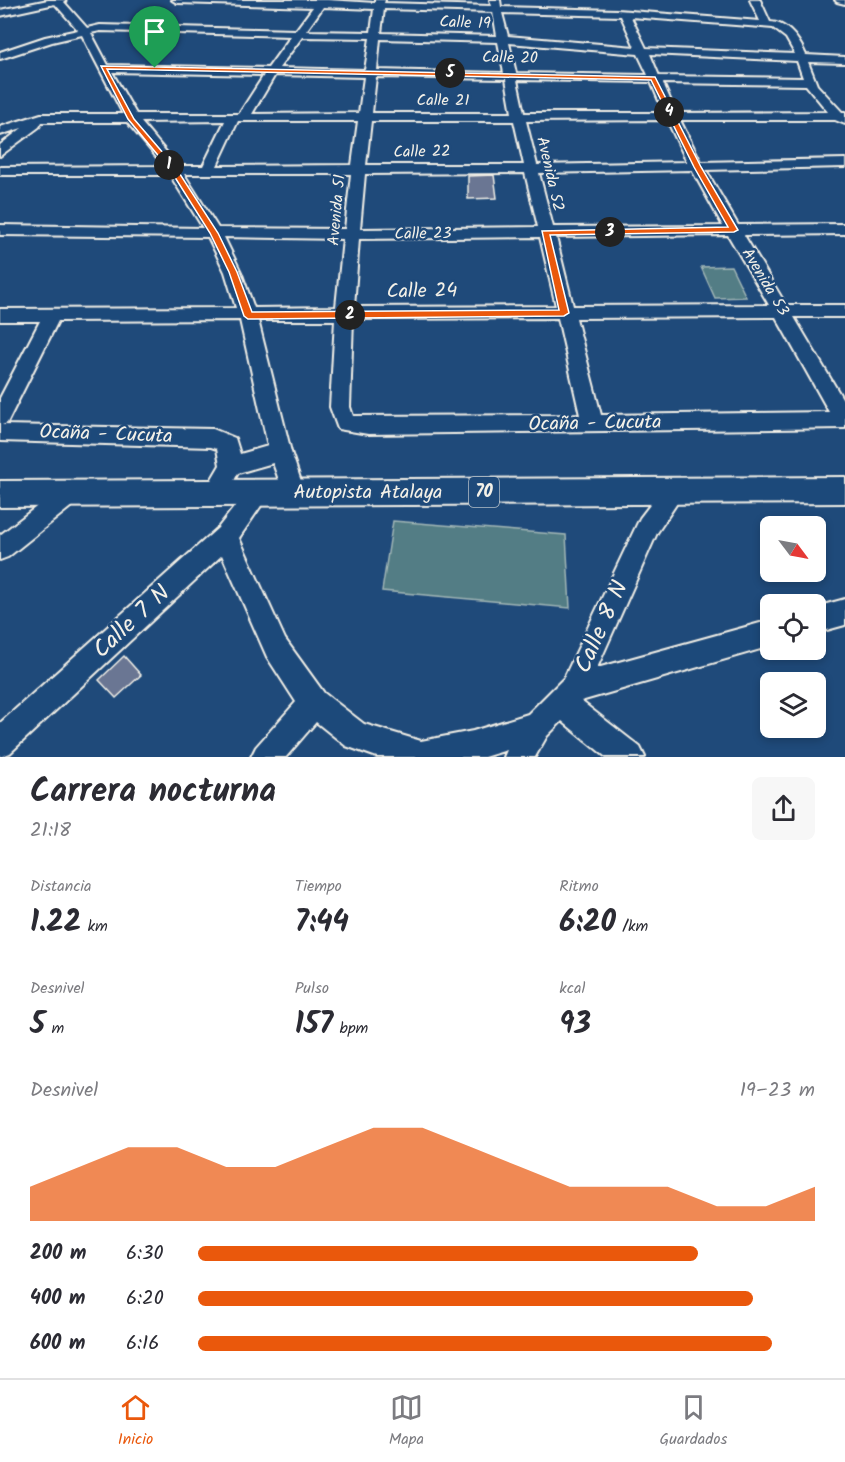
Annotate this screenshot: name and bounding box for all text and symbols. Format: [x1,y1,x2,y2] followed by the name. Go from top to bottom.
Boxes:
[129,6,180,68] pin
[439,10,491,36] street label: Calle 19
[138,15,171,48] icon: arrive
[482,45,538,71] street label: Calle 20
[435,58,465,88] pin: 5
[446,60,454,85] text: 5
[417,88,469,113] street label: Calle 21
[654,97,684,127] pin: 4
[665,99,673,124] text: 4
[529,134,571,214] street label: Avenida 52
[393,139,451,165] street label: Calle 22
[154,150,184,180] pin: 1
[167,152,171,177] text: 1
[321,173,353,247] street label: Avenida 51
[595,217,625,247] pin: 3
[606,219,614,244] text: 3
[394,221,452,247] street label: Calle 23
[735,243,795,321] street label: Avenida 53
[386,275,458,309] street label: Calle 24
[335,300,365,330] pin: 2
[345,302,355,327] text: 2
[528,407,662,441] street label: Ocaña - Cucuta
[39,417,173,453] street label: Ocaña - Cucuta
[294,477,442,509] street label: Autopista Atalaya
[469,477,499,507] road number: 70
[760,516,826,582] north arrow
[760,516,826,738] map controls
[564,574,640,680] street label: Calle 8 N
[84,575,180,669] street label: Calle 7 N
[760,594,826,660] button: locate
[760,672,826,738] button: layers
[30,766,276,819] text: Carrera nocturna
[752,777,815,840] button: share
[30,815,71,847] text: 21:18
[30,874,92,899] text: Distancia
[295,874,342,899] text: Tiempo
[559,874,599,899] text: Ritmo
[30,899,81,947] text: 1.22
[295,899,349,947] text: 7:44
[559,899,616,947] text: 6:20
[81,914,108,939] text: km
[616,914,648,939] text: /km
[30,976,85,1001] text: Desnivel
[295,976,329,1001] text: Pulso
[559,976,585,1001] text: kcal
[30,1001,45,1049] text: 5
[295,1001,333,1049] text: 157
[559,1001,591,1049] text: 93
[45,1016,64,1041] text: m
[333,1016,368,1041] text: bpm
[30,1075,98,1107] text: Desnivel
[740,1075,815,1107] text: 19–23 m
[30,1238,86,1270] text: 200 m
[126,1238,163,1270] text: 6:30
[30,1283,86,1315] text: 400 m
[126,1283,164,1315] text: 6:20
[30,1328,85,1360] text: 600 m
[126,1328,159,1360] text: 6:16
[118,1391,153,1452] tab: Inicio
[389,1391,424,1452] tab: Mapa
[659,1391,727,1452] tab: Guardados

